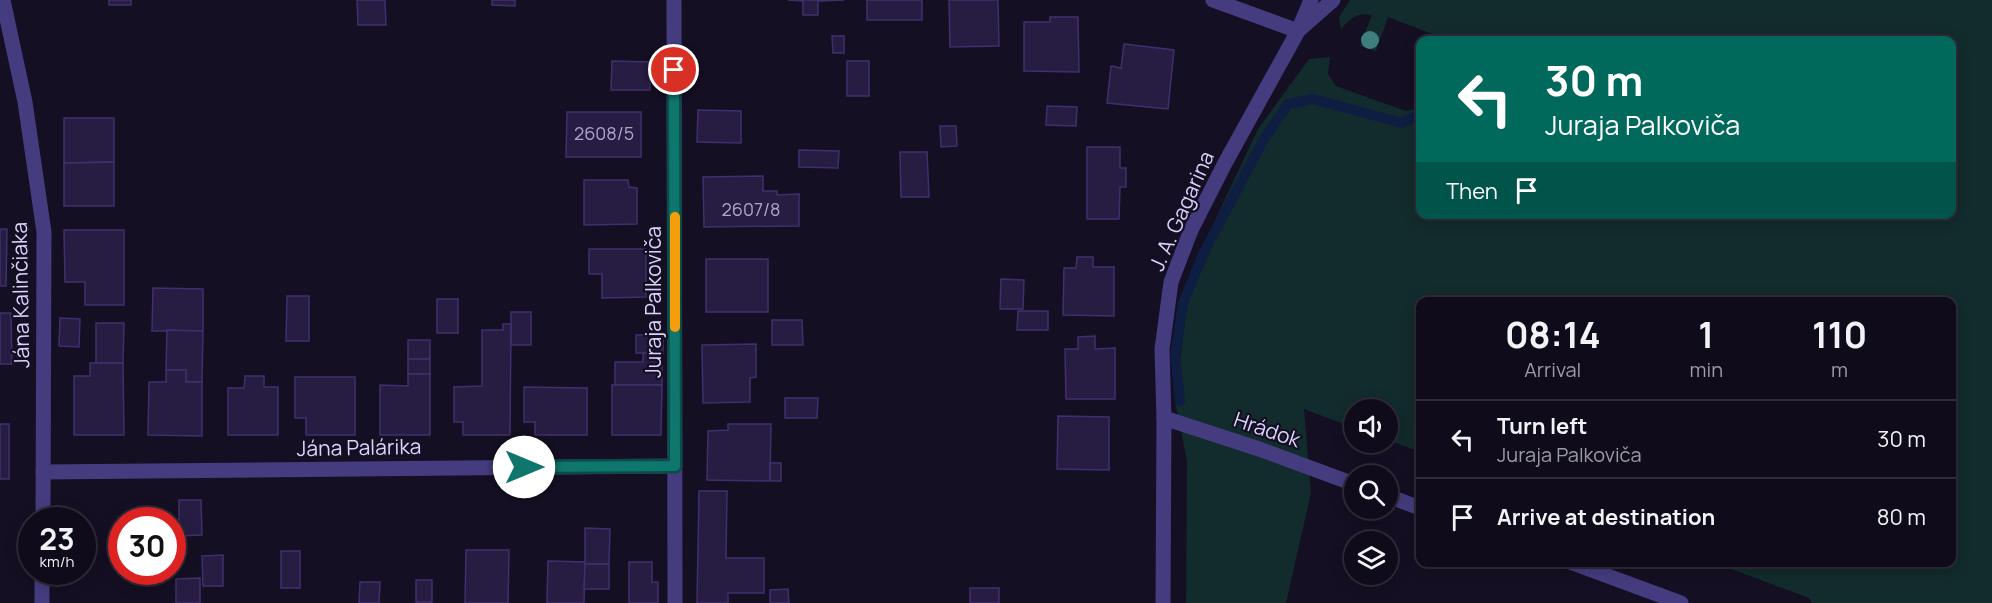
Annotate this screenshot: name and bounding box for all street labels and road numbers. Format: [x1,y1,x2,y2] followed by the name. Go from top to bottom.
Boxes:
[1142,146,1220,275] street label: J. A. Gagarina
[5,222,35,368] street label: Jána Kalinčiaka
[639,226,667,378] street label: Juraja Palkoviča
[1230,405,1305,454] street label: Hrádok
[296,432,422,462] street label: Jána Palárika

